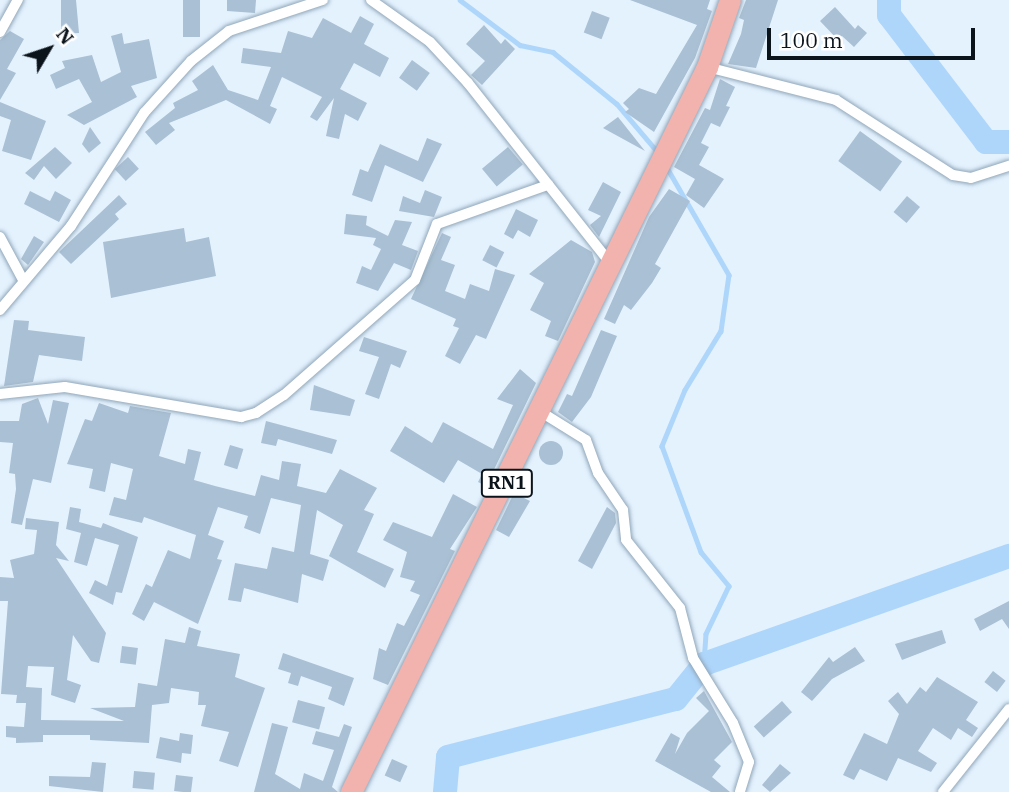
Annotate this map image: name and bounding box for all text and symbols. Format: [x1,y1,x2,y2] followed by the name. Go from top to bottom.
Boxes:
[14,14,84,84] north arrow
[771,14,979,58] scale bar
[51,22,79,49] text: N
[780,26,843,54] text: 100 m
[481,468,533,498] road number: RN1

